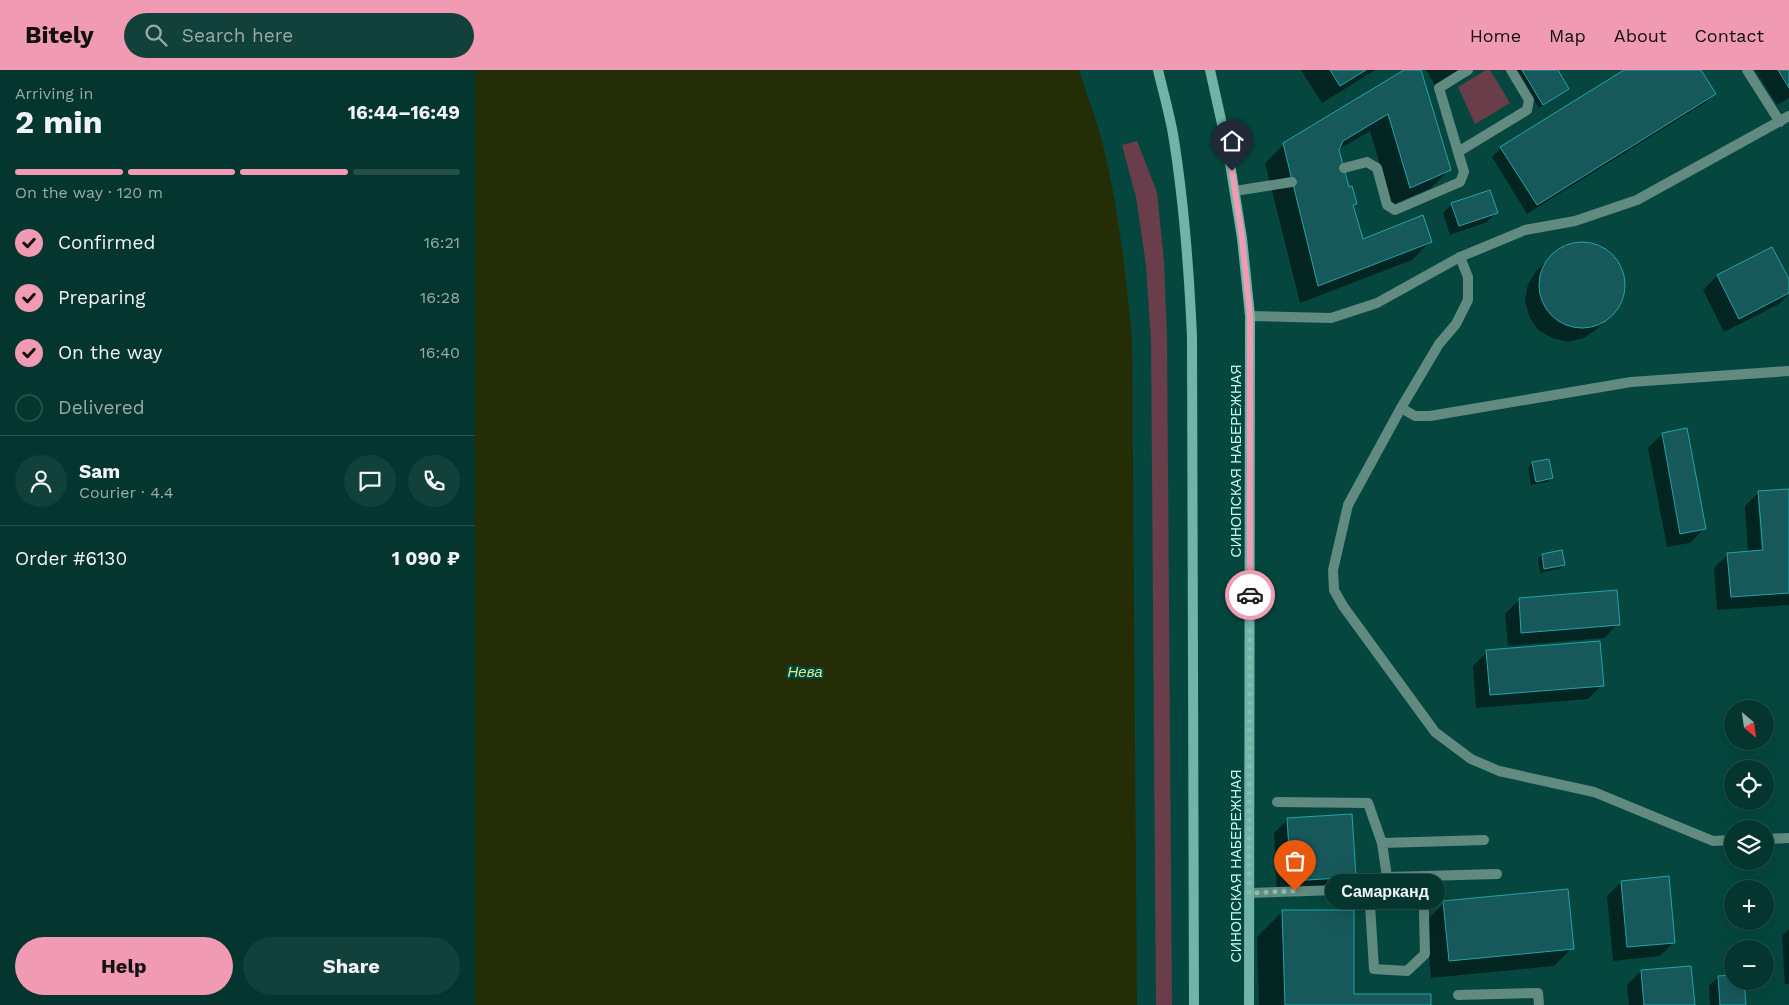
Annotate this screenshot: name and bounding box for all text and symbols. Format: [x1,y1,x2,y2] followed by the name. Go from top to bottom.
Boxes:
[124,13,474,58] search box
[25,21,94,49] text: Bitely
[142,21,170,49] icon: search
[182,24,293,47] text: Search here
[1470,25,1521,46] text: Home
[1549,25,1586,46] text: Map
[1614,25,1666,46] text: About
[1694,25,1764,46] text: Contact
[15,84,93,103] text: Arriving in
[348,101,460,124] text: 16:44–16:49
[15,103,103,141] text: 2 min
[1211,120,1253,171] pin
[1218,127,1246,155] icon: home
[15,183,163,202] text: On the way · 120 m
[15,229,43,257] icon: check
[58,231,155,254] text: Confirmed
[424,233,460,252] text: 16:21
[15,284,43,312] icon: check
[58,286,145,309] text: Preparing
[420,288,460,307] text: 16:28
[15,339,43,367] icon: check
[58,341,162,364] text: On the way
[420,343,460,362] text: 16:40
[1228,365,1244,557] street label: СИНОПСКАЯ НАБЕРЕЖНАЯ
[58,396,145,419] text: Delivered
[15,455,67,507] button: person
[344,455,396,507] button: chat
[408,455,460,507] button: phone
[79,460,120,483] text: Sam
[79,483,174,502] text: Courier · 4.4
[15,547,127,570] text: Order #6130
[392,547,460,570] text: 1 090 ₽
[1225,570,1275,620] courier
[1236,581,1264,609] icon: car
[787,663,823,681] water label: Нева
[1724,700,1774,750] north arrow
[1724,700,1774,990] map controls
[1724,760,1774,810] button: locate
[1228,770,1244,962] street label: СИНОПСКАЯ НАБЕРЕЖНАЯ
[1724,820,1774,870] button: layers
[1274,840,1316,891] pin
[1281,847,1309,875] icon: bag
[1325,874,1445,908] callout: Самарканд
[1724,880,1774,930] button: +
[1341,882,1429,901] text: Самарканд
[15,937,233,995] button: Help
[243,937,460,995] button: Share
[1724,940,1774,990] button: −

